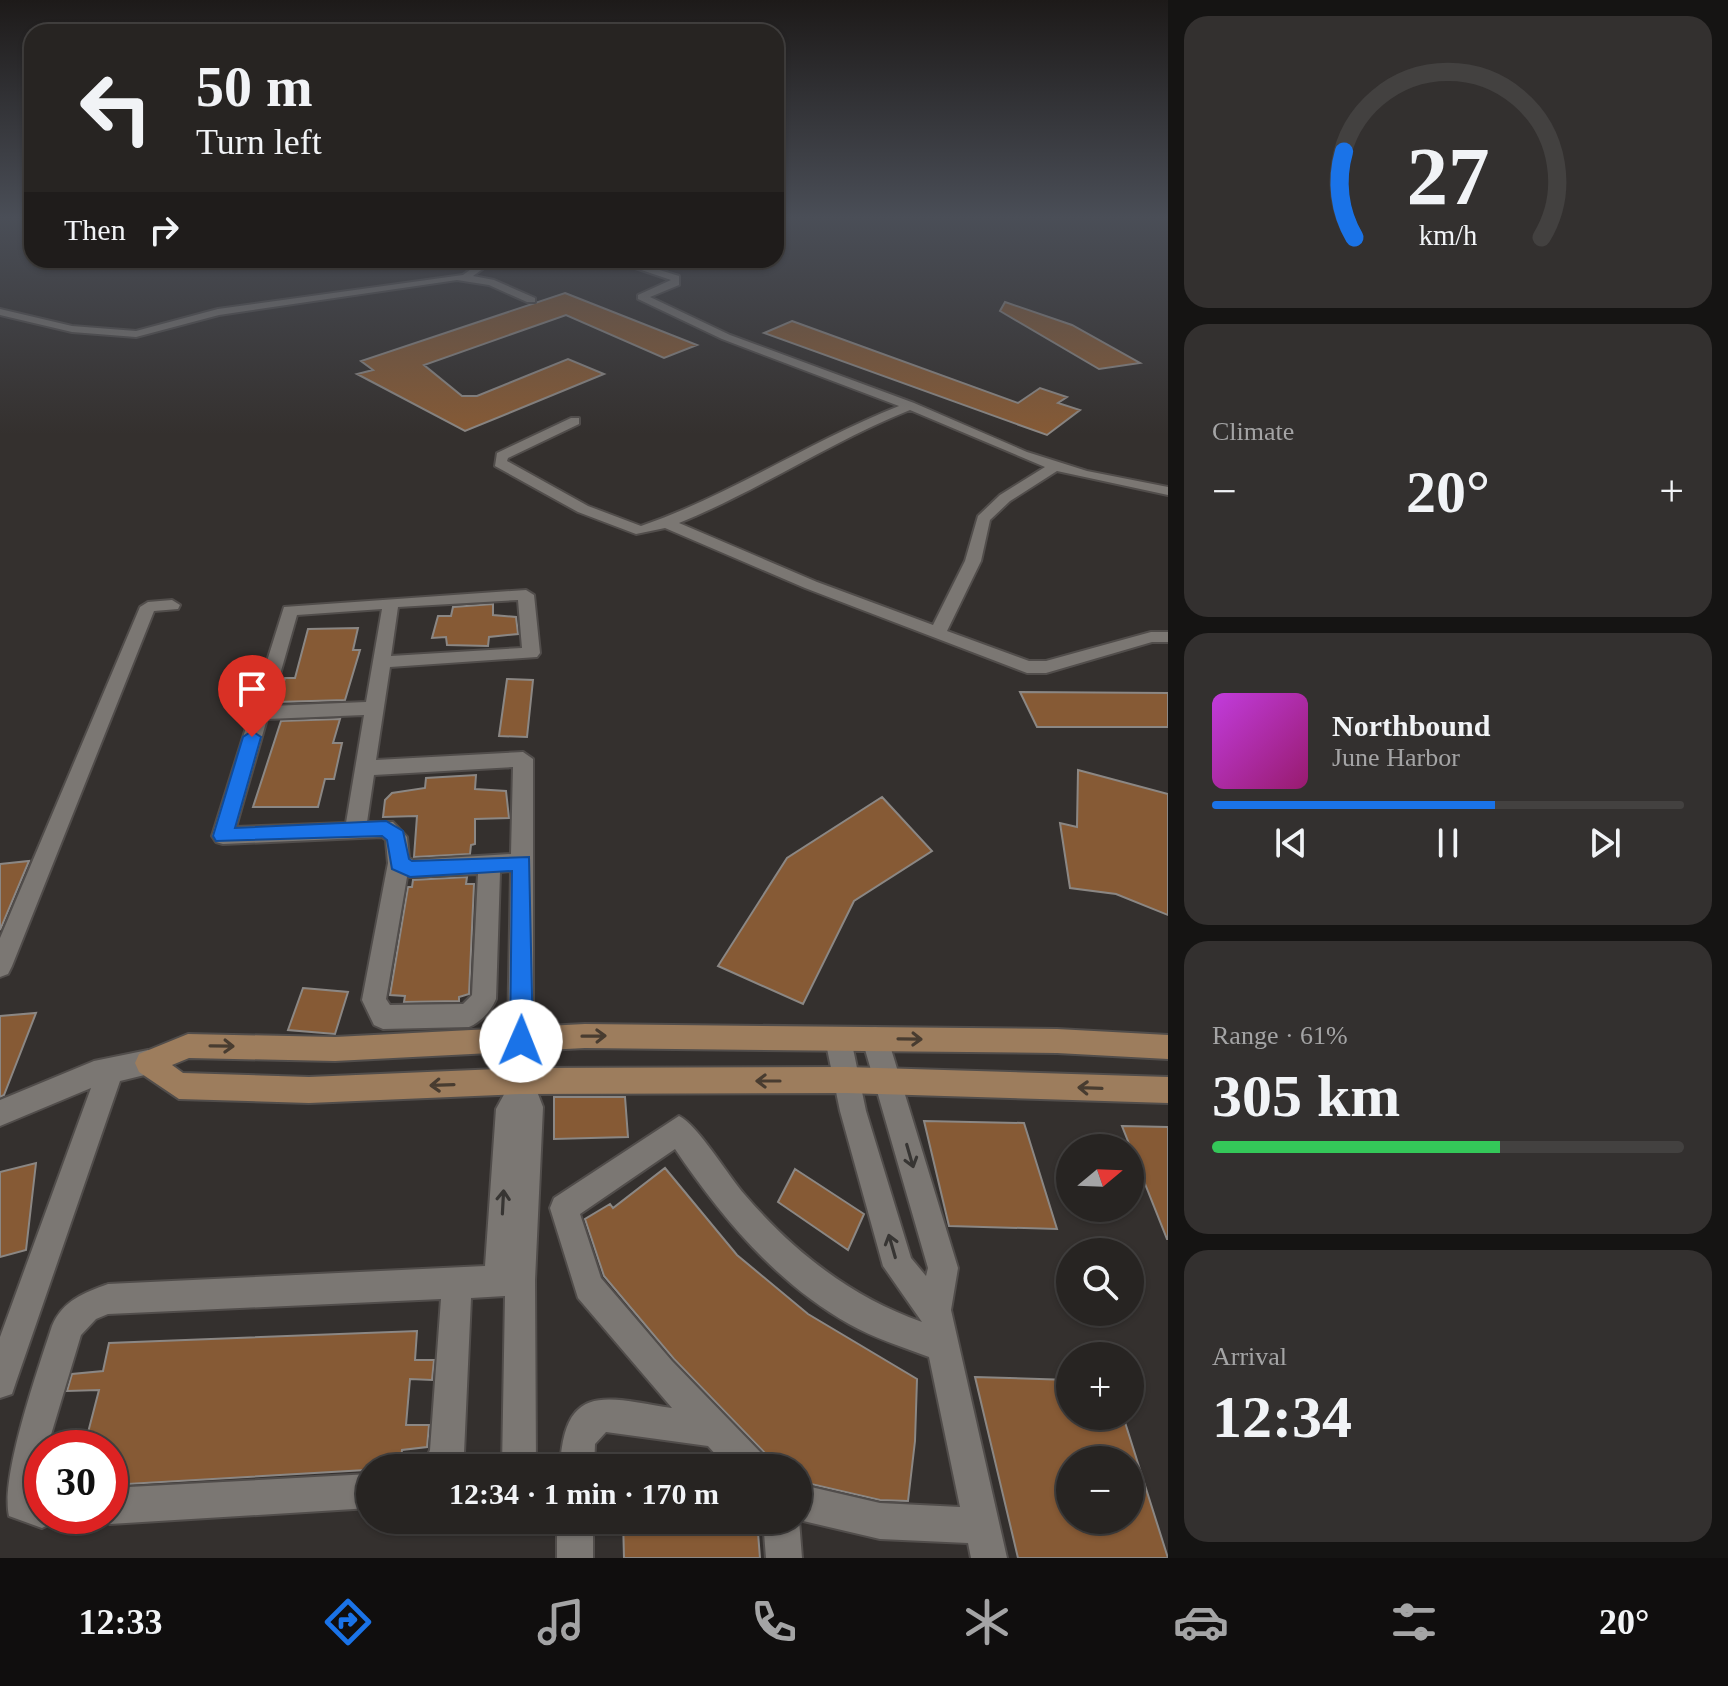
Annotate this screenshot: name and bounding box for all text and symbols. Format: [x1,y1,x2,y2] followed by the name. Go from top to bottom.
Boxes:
[64,56,168,160] icon: left
[196,56,313,118] text: 50 m
[196,122,322,162] text: Turn left
[1406,130,1490,222] text: 27
[142,208,186,252] icon: right
[64,213,126,246] text: Then
[1419,220,1477,251] text: km/h
[1212,417,1294,446] text: Climate
[1406,459,1490,525] text: 20°
[1212,467,1237,516] text: −
[1659,467,1684,516] text: +
[218,655,286,737] pin
[230,667,274,711] icon: arrive
[1332,709,1490,742] text: Northbound
[1332,743,1460,772] text: June Harbor
[1269,821,1313,865] icon: previous
[1426,821,1470,865] icon: pause
[1583,821,1627,865] icon: next
[479,999,563,1083] position arrow
[1212,1021,1348,1050] text: Range · 61%
[580,1029,607,1044] one-way arrow
[896,1031,923,1047] one-way arrow
[208,1039,235,1054] one-way arrow
[1212,1063,1400,1129] text: 305 km
[755,1073,782,1089] one-way arrow
[429,1078,456,1093] one-way arrow
[1077,1080,1104,1096] one-way arrow
[1056,1134,1144,1222] north arrow
[1056,1134,1144,1534] map controls
[903,1143,918,1169] one-way arrow
[496,1189,511,1216] one-way arrow
[884,1234,899,1260] one-way arrow
[1056,1238,1144,1326] button: search
[1056,1342,1144,1430] button: +
[1212,1342,1287,1371] text: Arrival
[1212,1384,1352,1450] text: 12:34
[24,1430,128,1534] speed limit sign: 30
[1056,1446,1144,1534] button: −
[449,1477,719,1510] text: 12:34 · 1 min · 170 m
[320,1594,376,1650] icon: directions
[533,1594,589,1650] icon: music
[746,1594,802,1650] icon: phone
[959,1594,1015,1650] icon: climate
[1173,1594,1229,1650] icon: car
[1386,1594,1442,1650] icon: filters
[79,1602,163,1642] text: 12:33
[1599,1602,1649,1642] text: 20°

